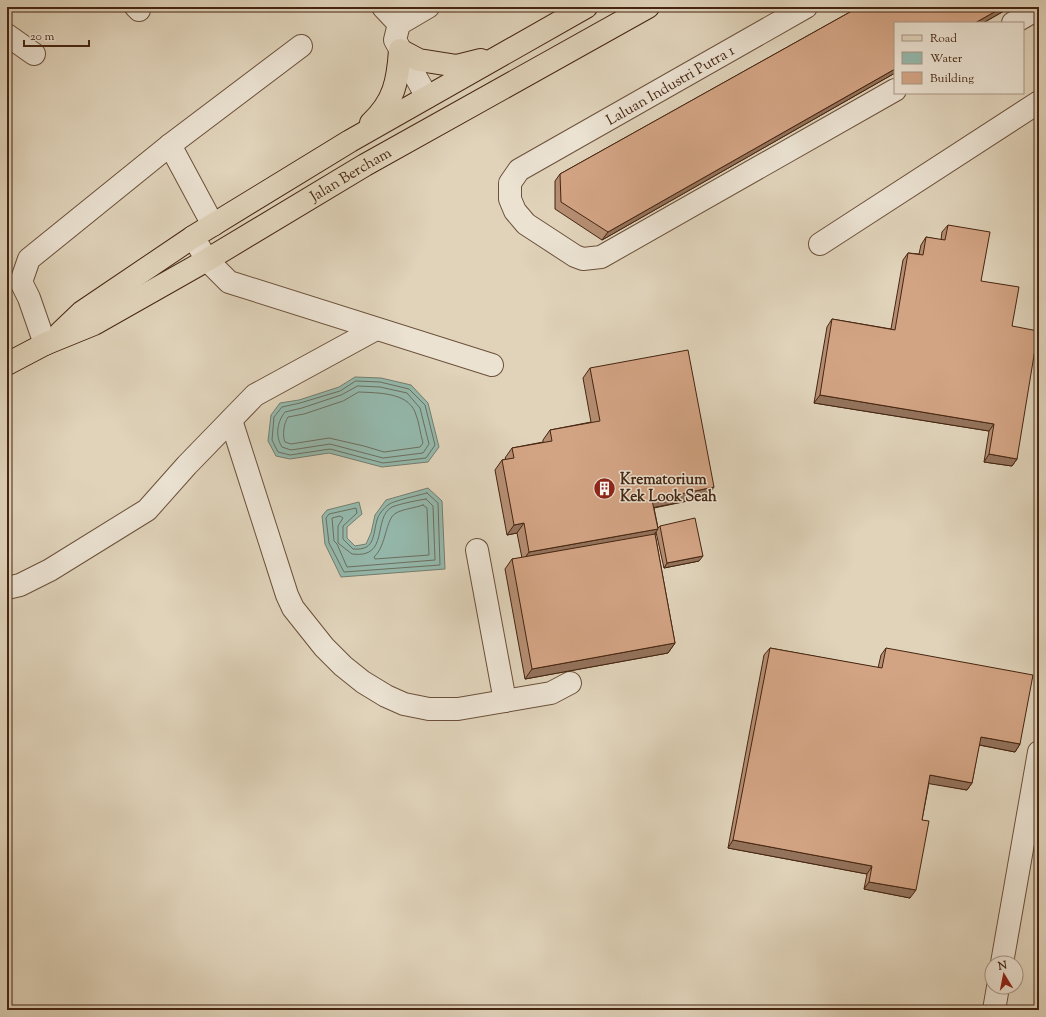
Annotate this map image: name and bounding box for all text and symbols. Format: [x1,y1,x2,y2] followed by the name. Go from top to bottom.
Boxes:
[24,22,89,48] scale bar
[894,22,1024,94] legend
[30,28,55,46] text: 20 m
[930,30,957,48] text: Road
[603,41,739,132] street label: Laluan Industri Putra 1
[930,50,963,68] text: Water
[930,70,974,88] text: Building
[306,143,396,208] street label: Jalan Bercham
[620,470,717,508] place label: Krematorium Kek Look Seah
[592,475,618,501] building icon: Krematorium Kek Look Seah
[984,955,1024,995] north arrow
[996,957,1008,975] text: N

